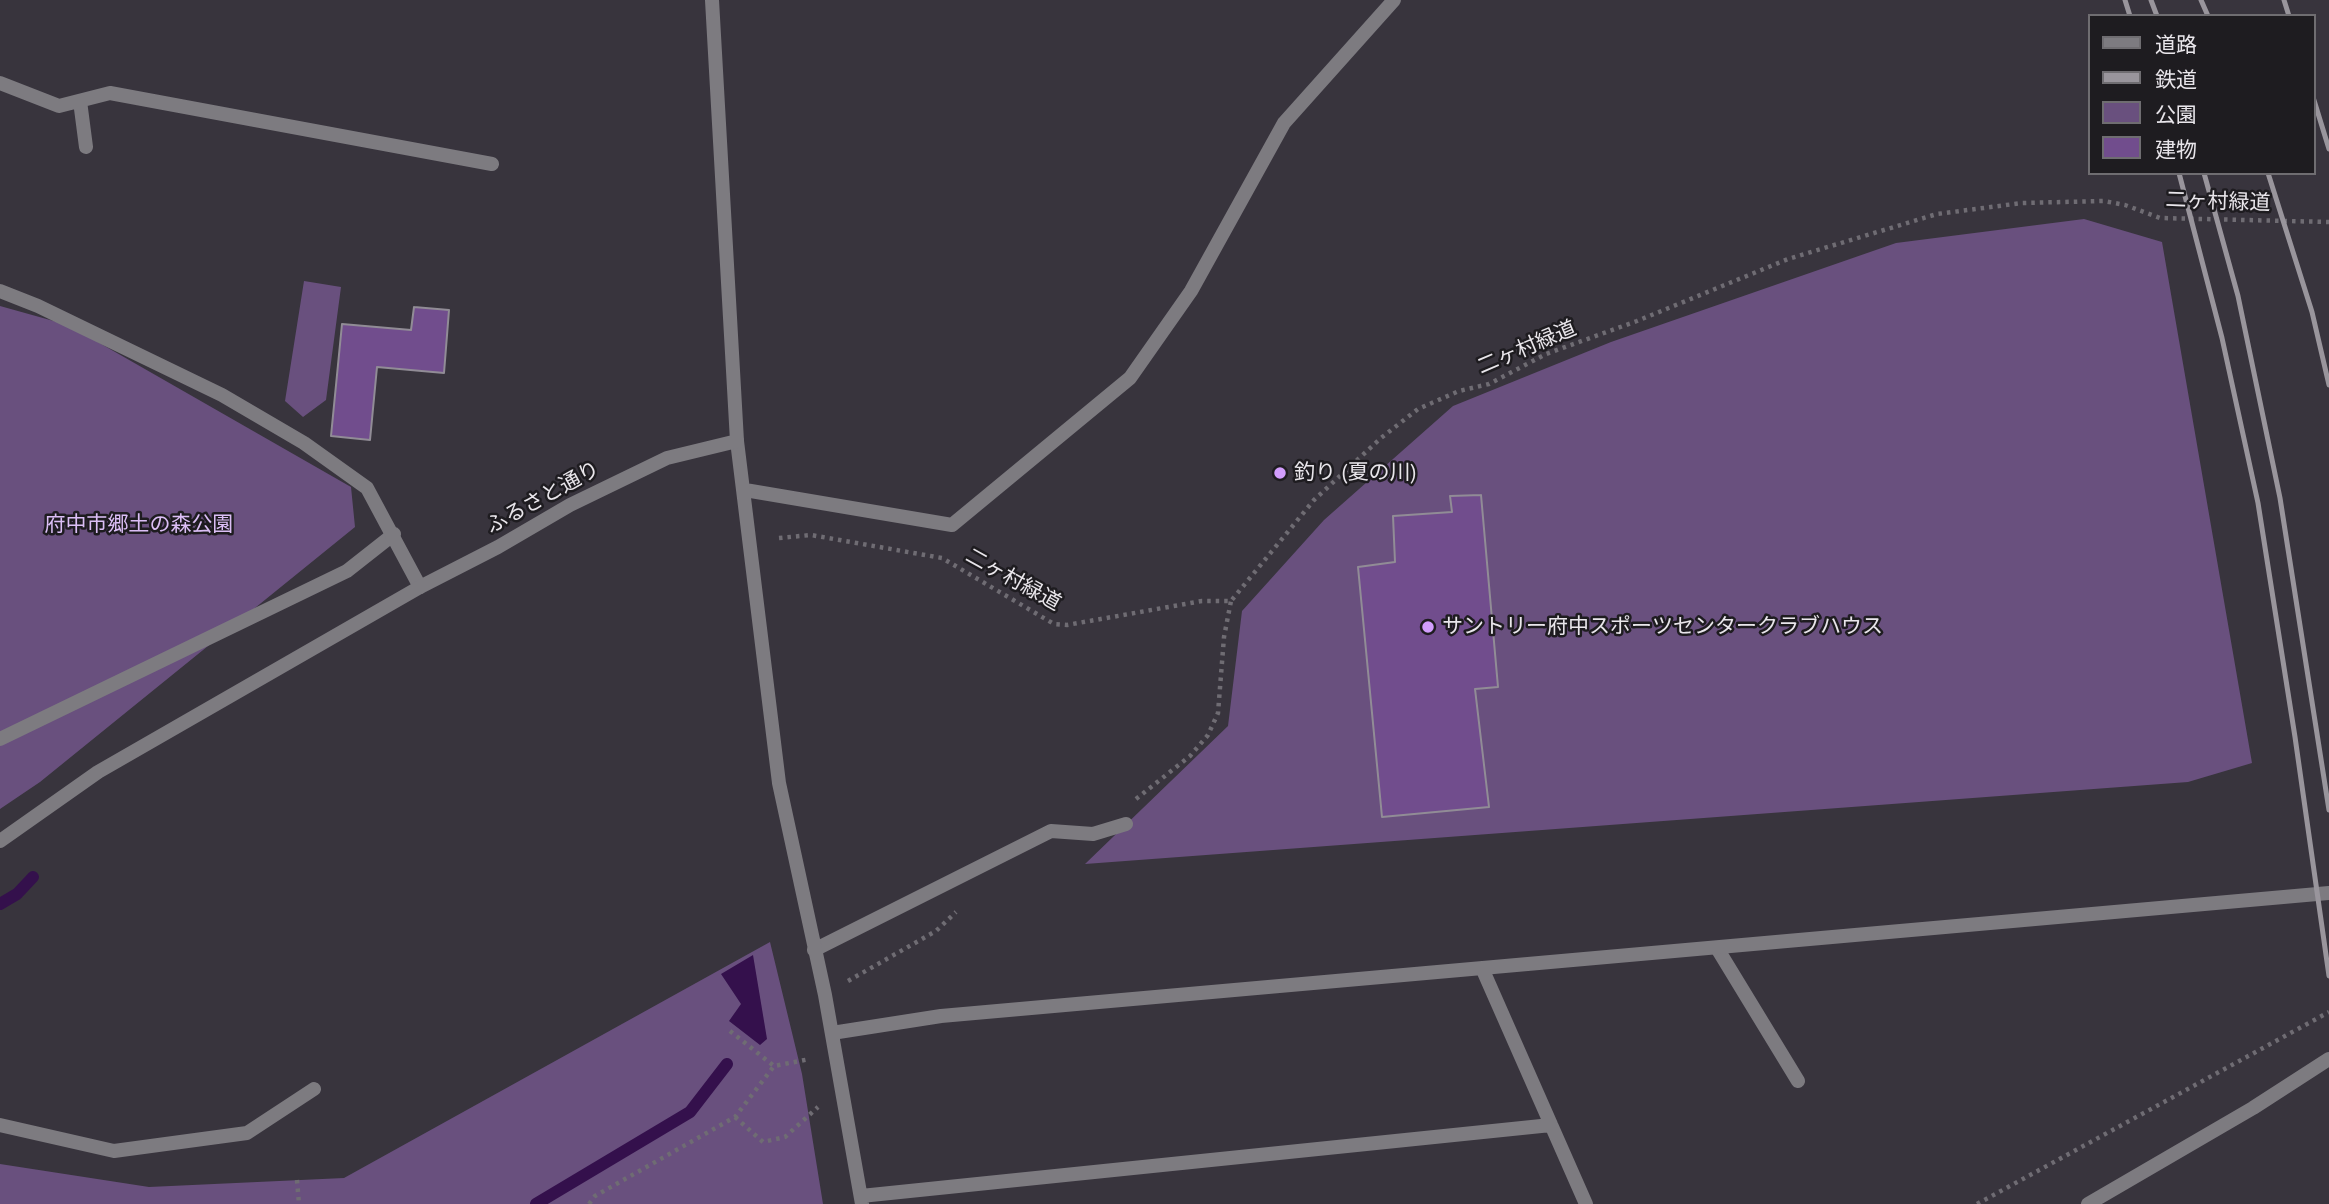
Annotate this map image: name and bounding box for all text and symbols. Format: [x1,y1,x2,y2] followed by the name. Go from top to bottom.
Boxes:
[2088,14,2315,175] legend
[2155,31,2197,58] text: 道路
[2155,66,2197,93] text: 鉄道
[2155,101,2197,128] text: 公園
[2155,136,2197,163] text: 建物
[2165,188,2271,216] street label: 二ヶ村緑道
[1474,316,1580,380] street label: 二ヶ村緑道
[482,456,604,540] street label: ふるさと通り
[1294,460,1416,486] place label: 釣り (夏の川)
[1272,465,1288,481] marker: 釣り (夏の川)
[45,512,233,538] park label: 府中市郷土の森公園
[961,544,1065,616] street label: 二ヶ村緑道
[1442,614,1883,640] place label: サントリー府中スポーツセンタークラブハウス
[1420,619,1436,635] marker: サントリー府中スポーツセンタークラブハウス

